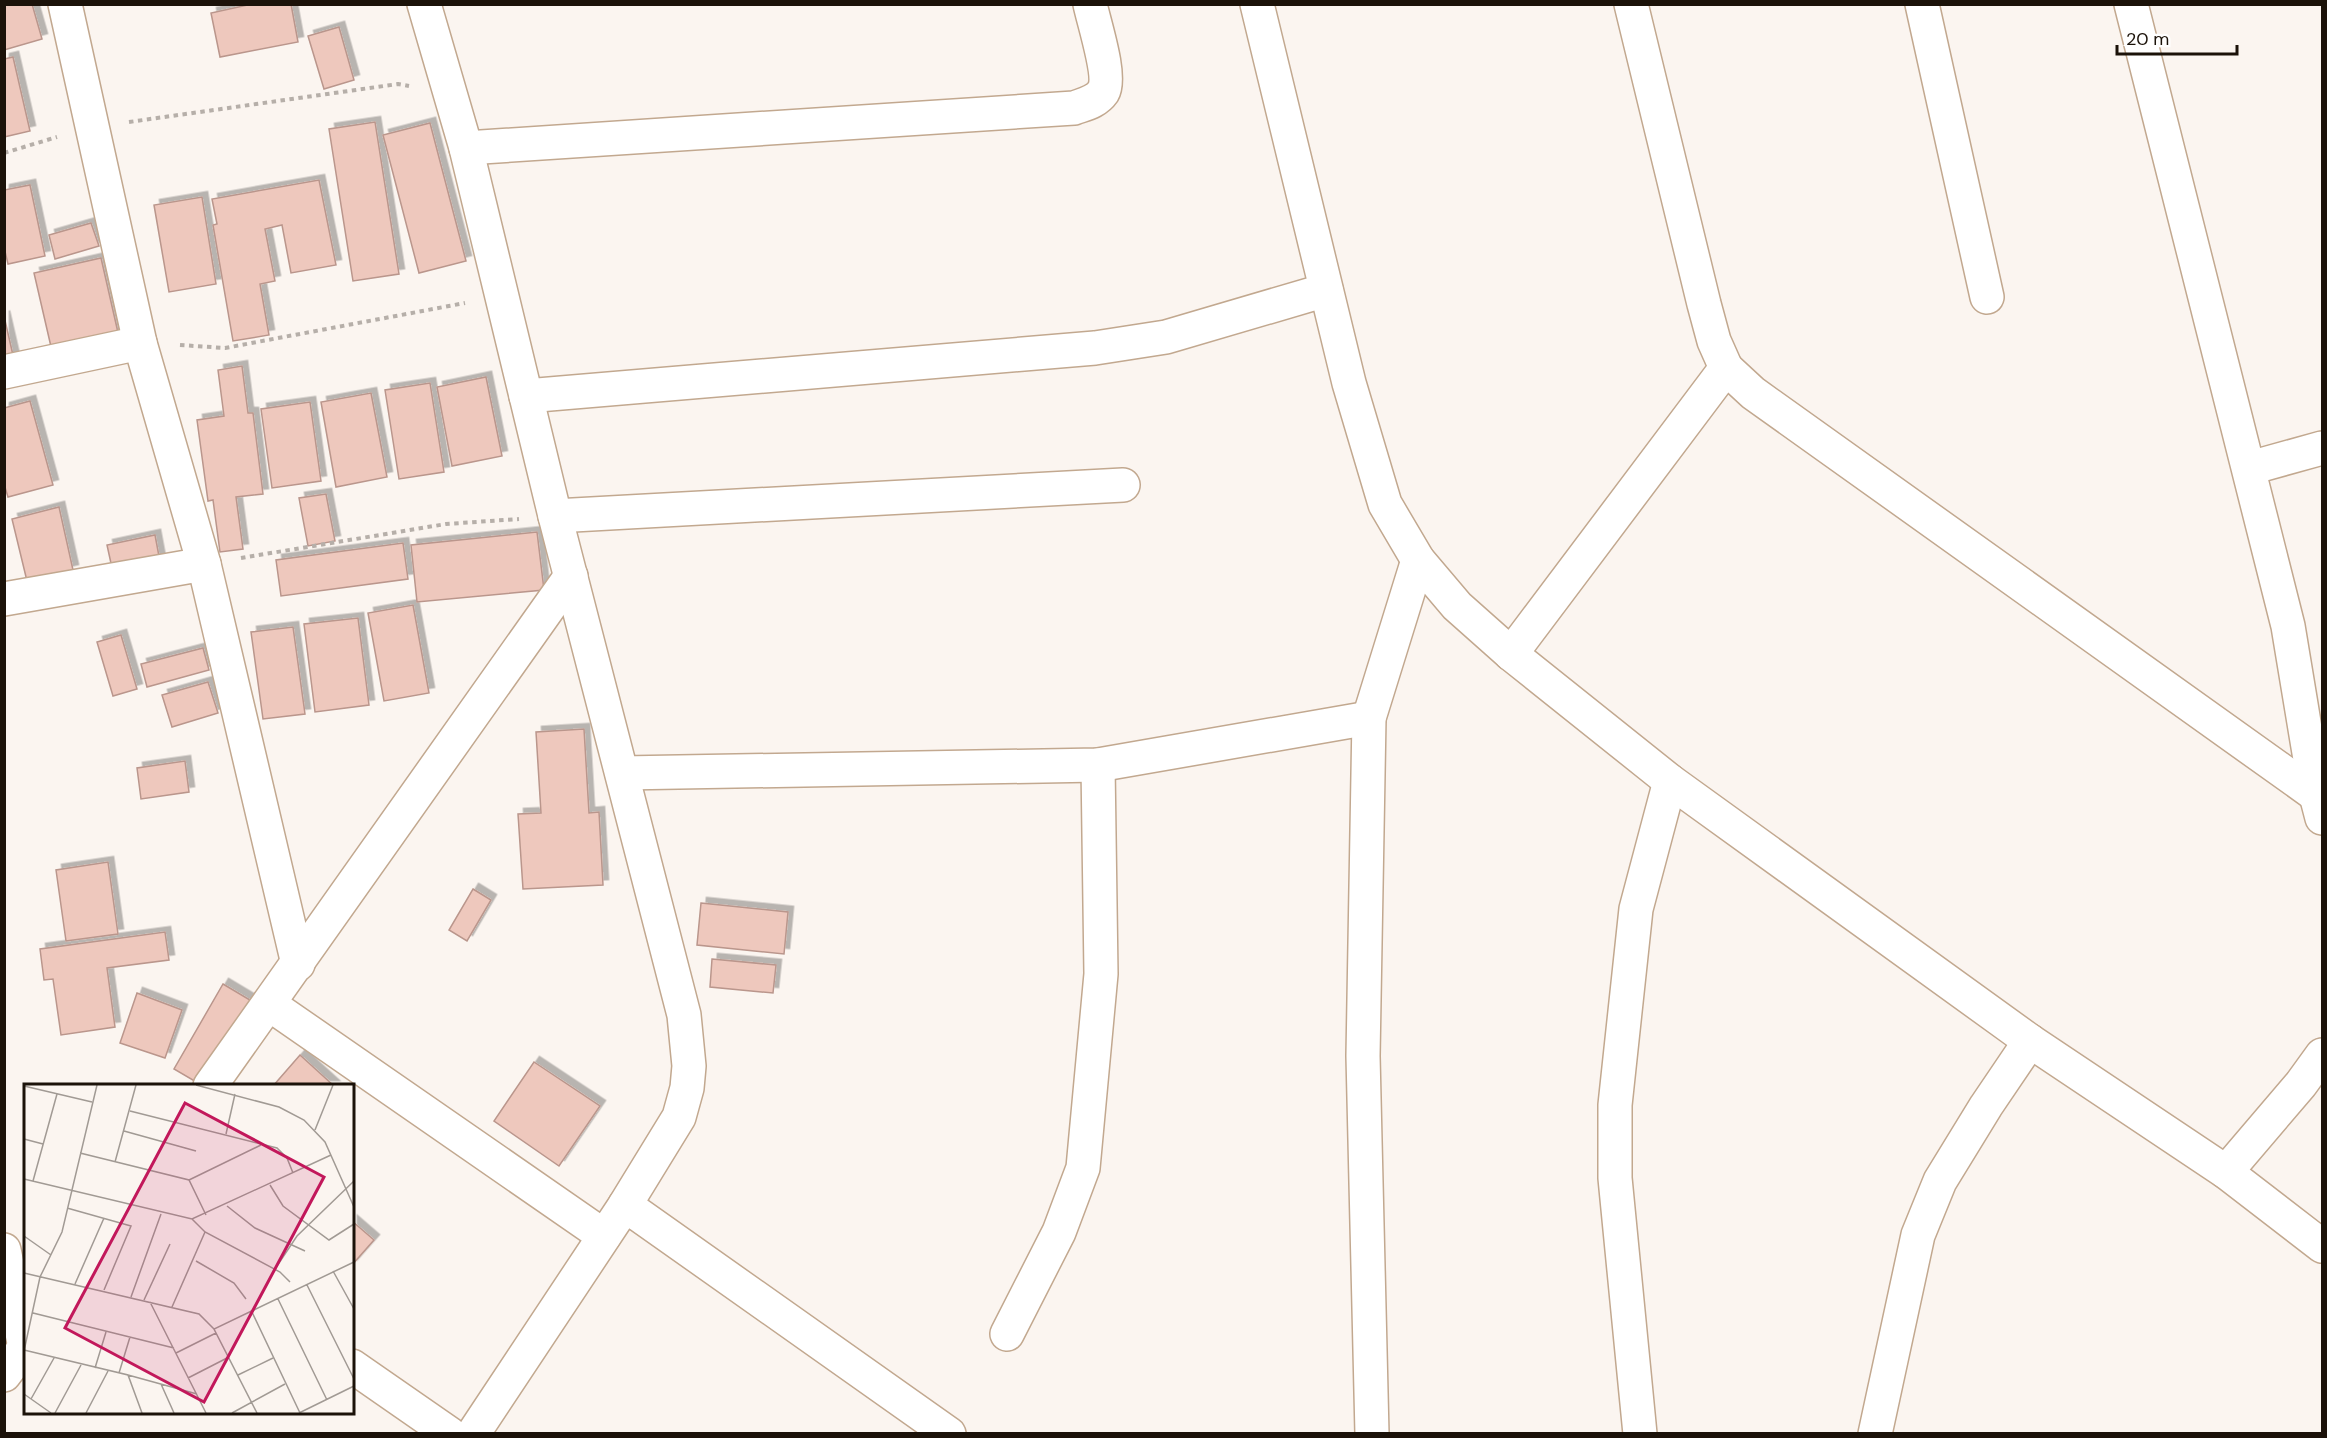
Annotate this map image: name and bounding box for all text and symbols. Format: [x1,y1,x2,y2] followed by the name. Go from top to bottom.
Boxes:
[2117,18,2237,56] scale bar
[2126,27,2169,51] text: 20 m
[24,1084,354,1414] inset map

